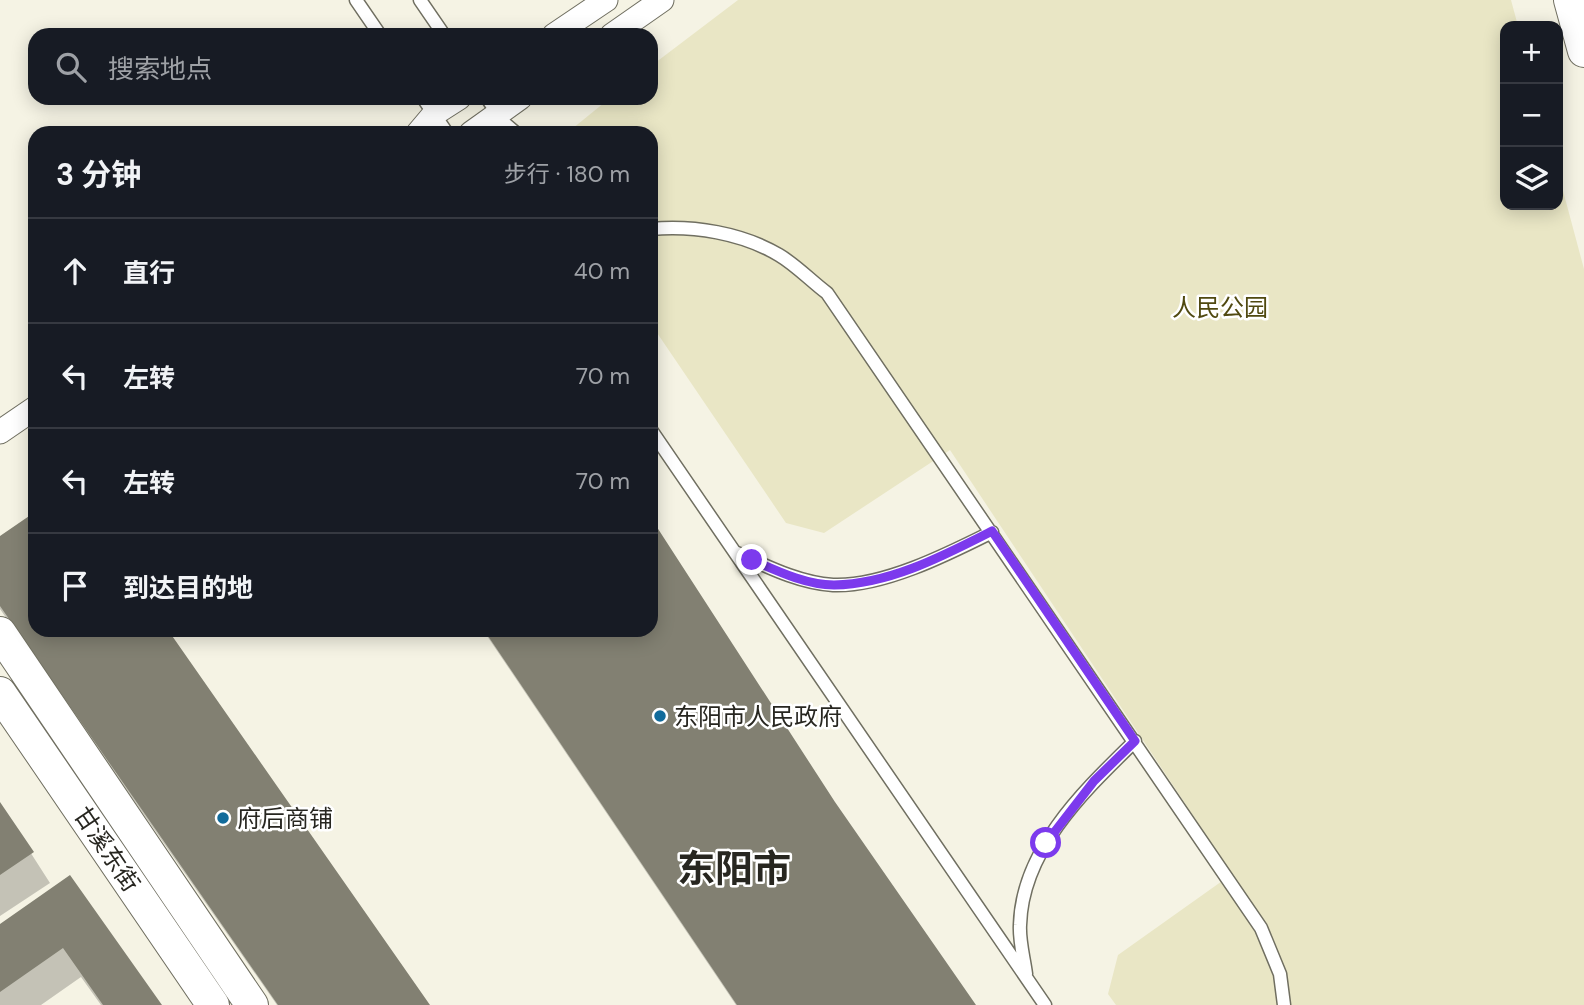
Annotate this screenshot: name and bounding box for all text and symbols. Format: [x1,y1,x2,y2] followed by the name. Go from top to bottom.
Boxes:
[1500,21,1563,210] map controls
[1500,21,1563,84] button: +
[28,28,658,105] search box
[52,48,90,86] icon: search
[108,52,212,86] text: 搜索地点
[1500,84,1563,147] button: −
[1500,147,1563,210] button: layers
[56,155,141,194] text: 3 分钟
[504,159,630,189] text: 步行 · 180 m
[56,252,94,290] icon: ahead
[123,256,175,290] text: 直行
[574,256,630,286] text: 40 m
[1172,292,1268,323] park label: 人民公园
[56,357,94,395] icon: left
[123,361,175,395] text: 左转
[576,361,630,391] text: 70 m
[56,462,94,500] icon: left
[123,466,175,500] text: 左转
[576,466,630,496] text: 70 m
[736,544,767,575] route end
[56,567,94,605] icon: arrive
[123,571,253,605] text: 到达目的地
[674,701,842,732] place label: 东阳市人民政府
[652,708,668,724] marker: 东阳市人民政府
[67,801,147,897] street label: 甘溪东街
[237,803,333,834] place label: 府后商铺
[215,810,231,826] marker: 府后商铺
[1030,827,1061,858] route start
[677,844,791,894] district label: 东阳市

